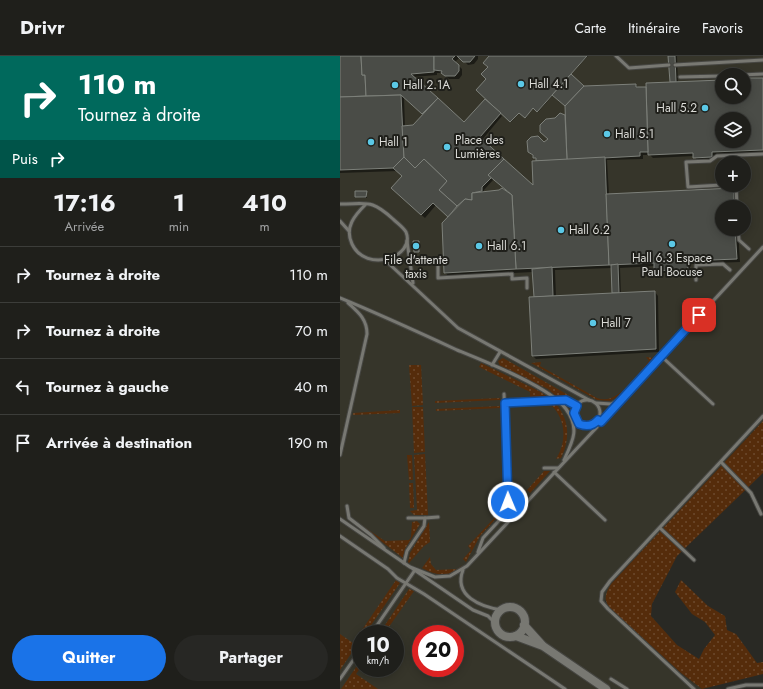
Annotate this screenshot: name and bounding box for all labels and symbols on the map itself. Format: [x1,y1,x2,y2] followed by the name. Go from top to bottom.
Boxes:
[529,75,568,93] place label: Hall 4.1
[403,76,450,94] place label: Hall 2.1A
[516,79,526,89] marker: Hall 4.1
[390,80,400,90] marker: Hall 2.1A
[656,99,697,117] place label: Hall 5.2
[700,103,710,113] marker: Hall 5.2
[615,125,654,143] place label: Hall 5.1
[602,129,612,139] marker: Hall 5.1
[455,131,504,163] place label: Place des Lumières
[379,133,408,151] place label: Hall 1
[366,137,376,147] marker: Hall 1
[442,142,452,152] marker: Place des Lumières
[569,221,610,239] place label: Hall 6.2
[556,225,566,235] marker: Hall 6.2
[487,237,526,255] place label: Hall 6.1
[667,239,677,249] marker: Hall 6.3 Espace Paul Bocuse
[411,241,421,251] marker: File d'attente taxis
[474,241,484,251] marker: Hall 6.1
[632,249,712,281] place label: Hall 6.3 Espace Paul Bocuse
[384,251,448,283] place label: File d'attente taxis
[682,298,716,332] pin
[601,314,631,332] place label: Hall 7
[588,318,598,328] marker: Hall 7
[487,481,529,523] position arrow
[412,625,464,677] speed limit sign: 20

